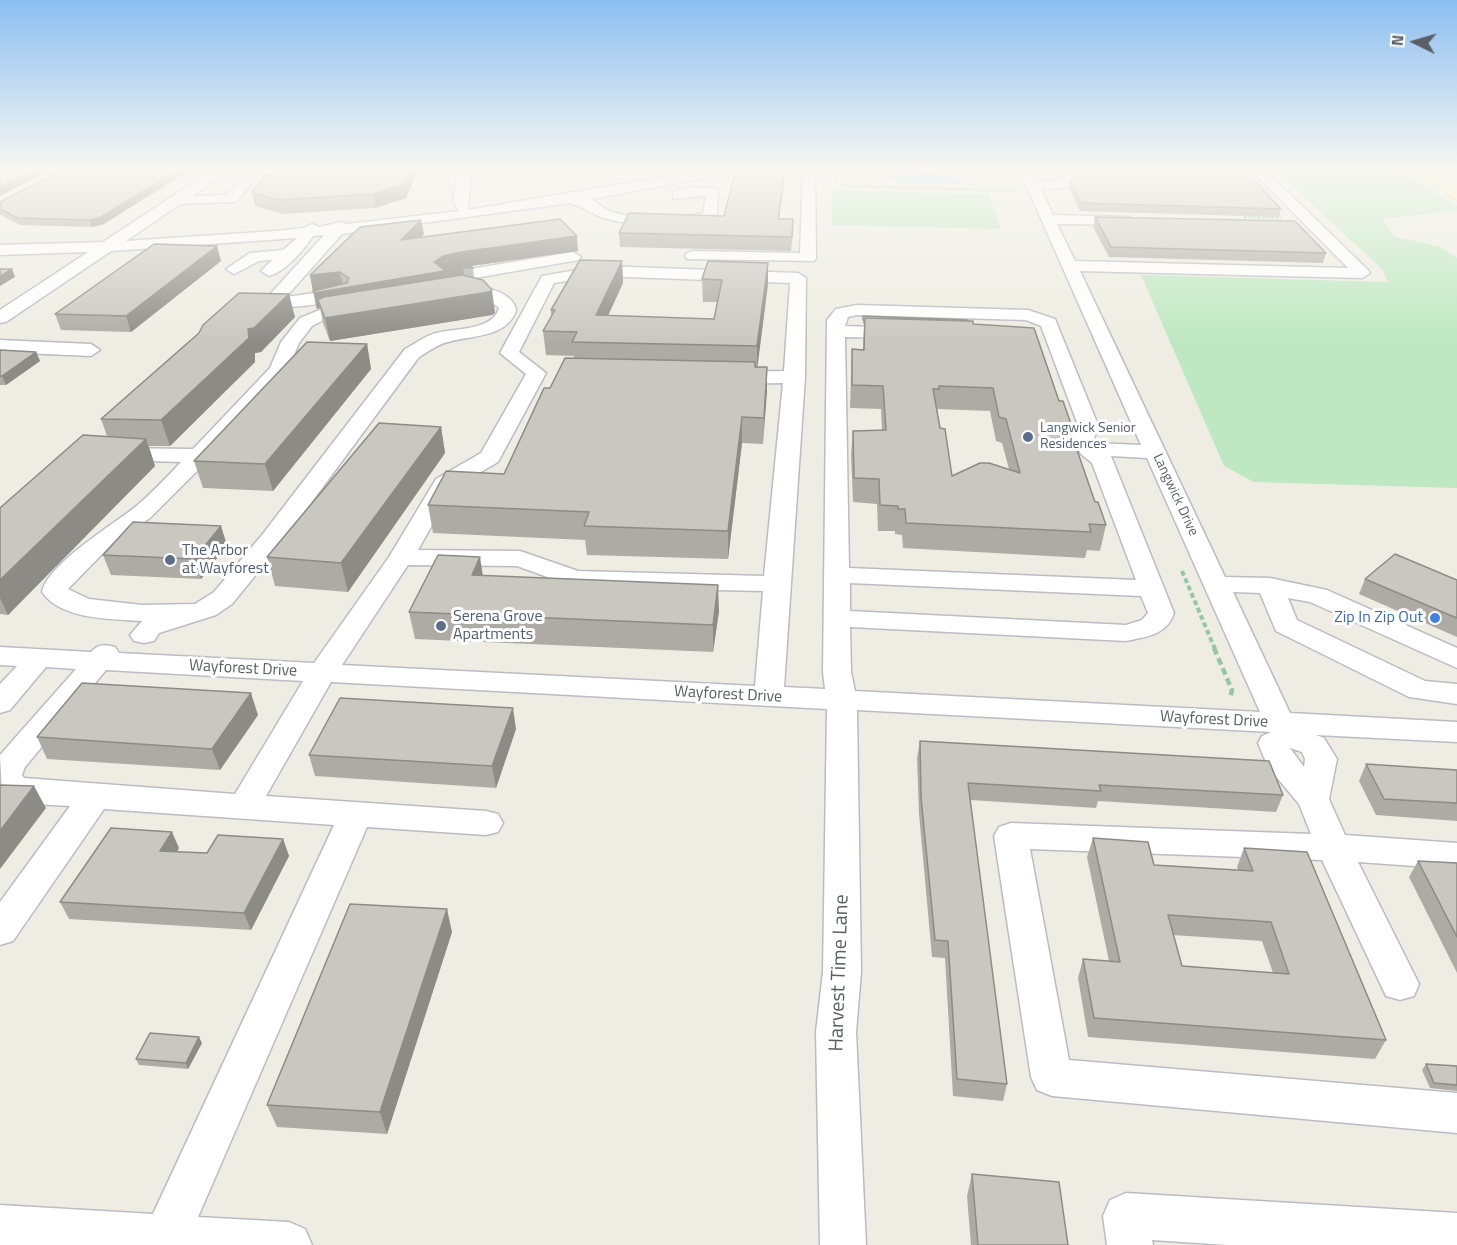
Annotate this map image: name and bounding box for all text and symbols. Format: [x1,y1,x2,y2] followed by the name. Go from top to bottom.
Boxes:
[1385,12,1445,72] north arrow
[1385,34,1410,47] text: N
[1040,421,1136,454] place label: Langwick Senior Residences
[1021,430,1035,444] marker: Langwick Senior Residences
[1149,451,1201,539] street label: Langwick Drive
[182,541,269,579] place label: The Arbor at Wayforest
[163,553,177,567] marker: The Arbor at Wayforest
[453,607,543,645] place label: Serena Grove Apartments
[1334,608,1423,628] place label: Zip In Zip Out
[1428,611,1442,625] marker: Zip In Zip Out
[434,619,448,633] marker: Serena Grove Apartments
[188,657,298,681] street label: Wayforest Drive
[673,683,783,707] street label: Wayforest Drive
[1159,708,1269,732] street label: Wayforest Drive
[825,894,855,1052] street label: Harvest Time Lane

